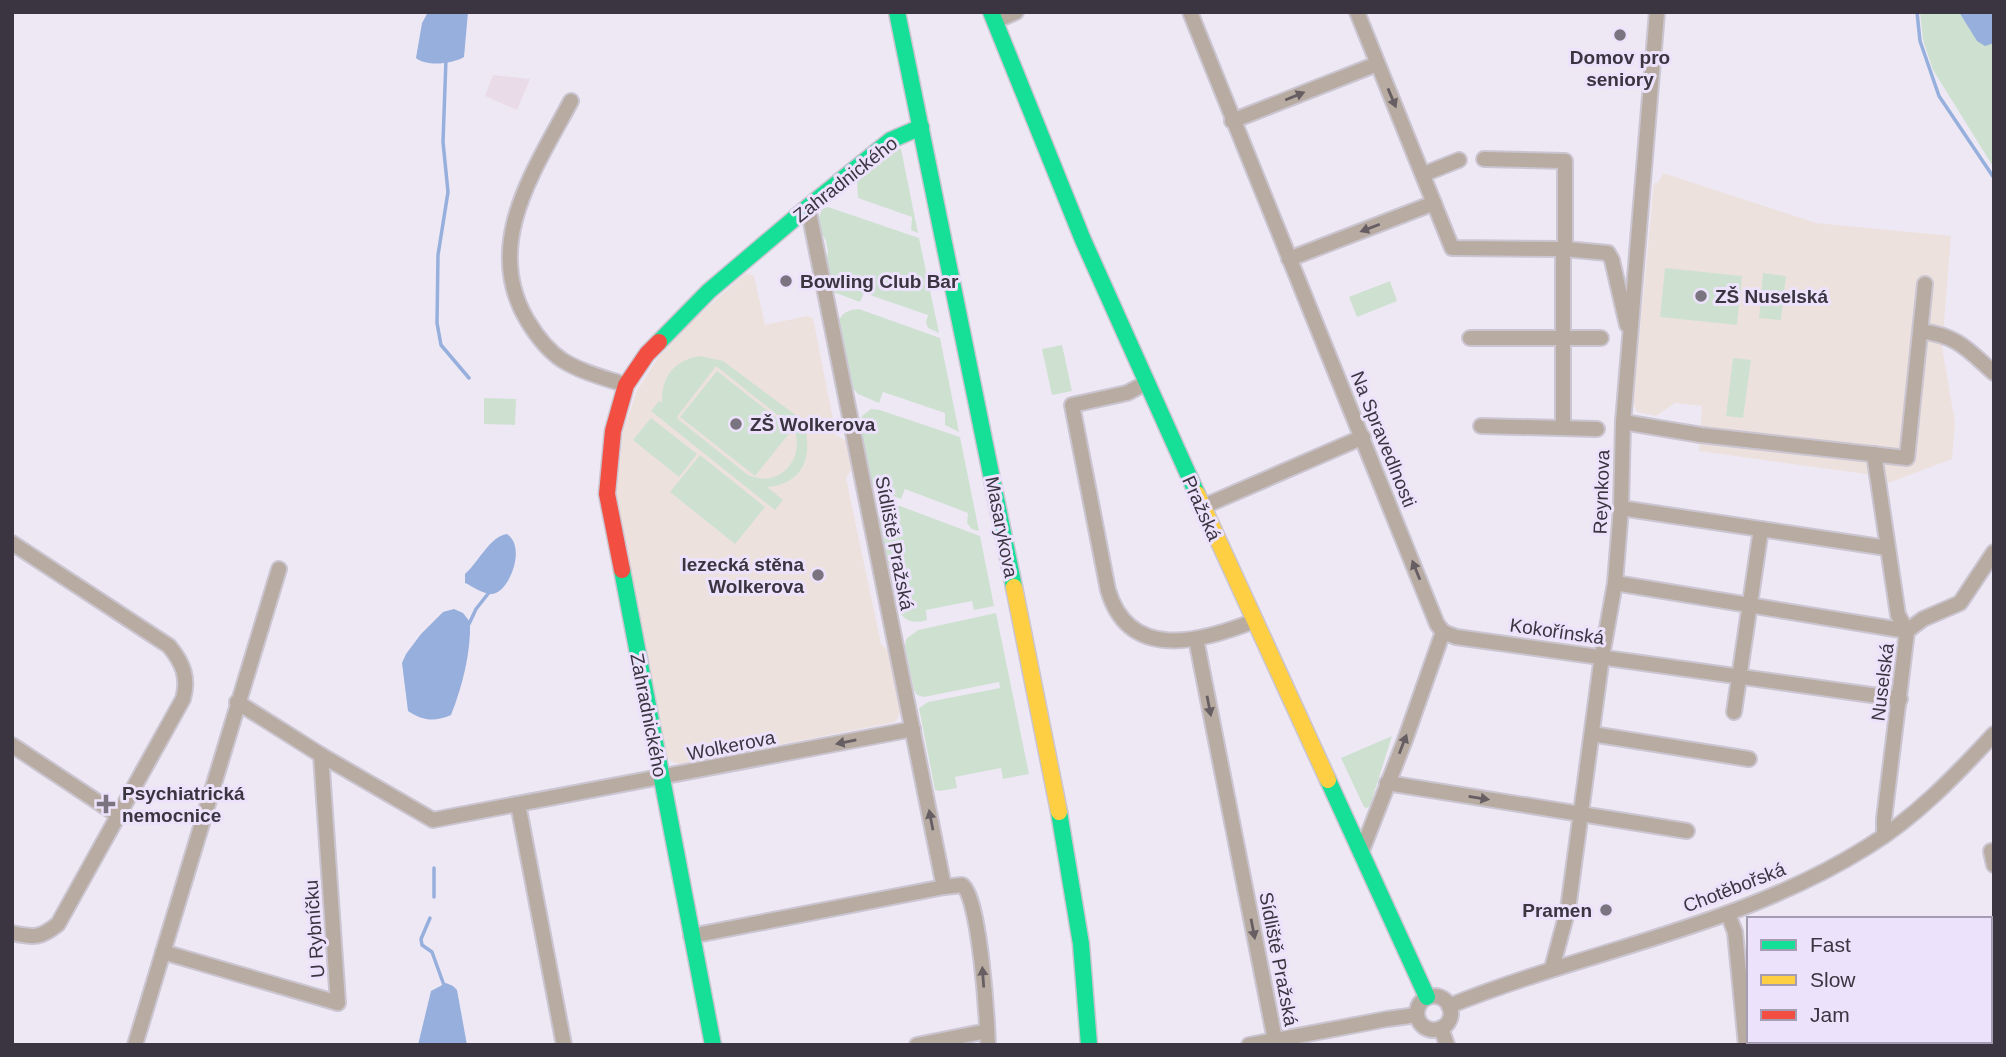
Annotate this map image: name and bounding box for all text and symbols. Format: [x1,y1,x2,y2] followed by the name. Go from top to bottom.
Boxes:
[1612,27,1628,43] marker: Domov pro seniory
[1570,47,1670,90] place label: Domov pro seniory
[1386,88,1397,109] one-way arrow
[1285,90,1306,101] one-way arrow
[789,132,901,226] street label: Zahradnického
[1359,223,1380,234] one-way arrow
[800,271,959,292] place label: Bowling Club Bar
[778,273,794,289] marker: Bowling Club Bar
[1715,286,1828,307] place label: ZŠ Nuselská
[1693,288,1709,304] marker: ZŠ Nuselská
[1347,368,1420,510] street label: Na Spravedlnosti
[750,414,876,435] place label: ZŠ Wolkerova
[728,416,744,432] marker: ZŠ Wolkerova
[1590,449,1613,535] street label: Reynkova
[1178,473,1225,544] street label: Pražská
[871,474,918,612] street label: Sídliště Pražská
[981,475,1022,580] street label: Masarykova
[681,554,804,597] place label: lezecká stěna Wolkerova
[1410,559,1421,580] one-way arrow
[810,567,826,583] marker: lezecká stěna Wolkerova
[1508,614,1606,649] street label: Kokořínská
[1867,642,1898,722] street label: Nuselská
[626,651,671,779] street label: Zahradnického
[1203,695,1214,717] one-way arrow
[685,727,777,764] street label: Wolkerova
[1398,733,1409,754] one-way arrow
[835,737,857,748] one-way arrow
[122,783,245,826] place label: Psychiatrická nemocnice
[1468,793,1490,804] one-way arrow
[96,794,116,814] marker: Psychiatrická nemocnice
[925,809,936,831] one-way arrow
[1680,858,1789,917] street label: Chotěbořská
[301,879,328,979] street label: U Rybníčku
[1255,890,1302,1028] street label: Sídliště Pražská
[1522,900,1592,921] place label: Pramen
[1598,902,1614,918] marker: Pramen
[1747,917,1992,1043] legend
[1248,918,1259,940] one-way arrow
[1810,933,1851,956] text: Fast
[977,965,988,987] one-way arrow
[1810,968,1856,991] text: Slow
[1810,1003,1850,1026] text: Jam

